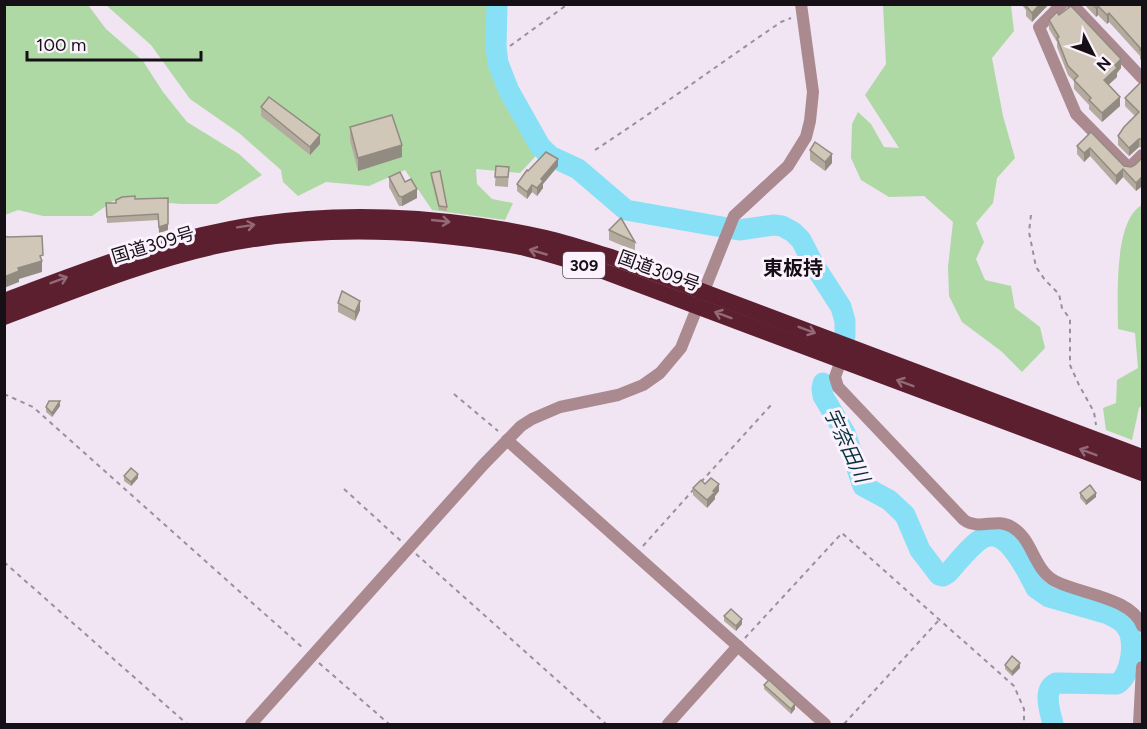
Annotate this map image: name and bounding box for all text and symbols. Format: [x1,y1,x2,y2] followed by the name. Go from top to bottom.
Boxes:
[27,24,201,62] scale bar
[1063,24,1123,84] north arrow
[36,34,86,56] text: 100 m
[1093,53,1115,75] text: N
[430,216,450,227] one-way arrow
[236,221,256,232] one-way arrow
[109,222,197,268] street label: 国道309号
[529,246,548,257] one-way arrow
[615,246,703,296] street label: 国道309号
[563,252,605,278] road number: 309
[763,256,823,280] district label: 東板持
[49,274,68,285] one-way arrow
[714,309,732,320] one-way arrow
[797,325,816,336] one-way arrow
[896,377,915,388] one-way arrow
[819,404,876,488] water label: 宇奈田川
[1079,446,1098,457] one-way arrow

